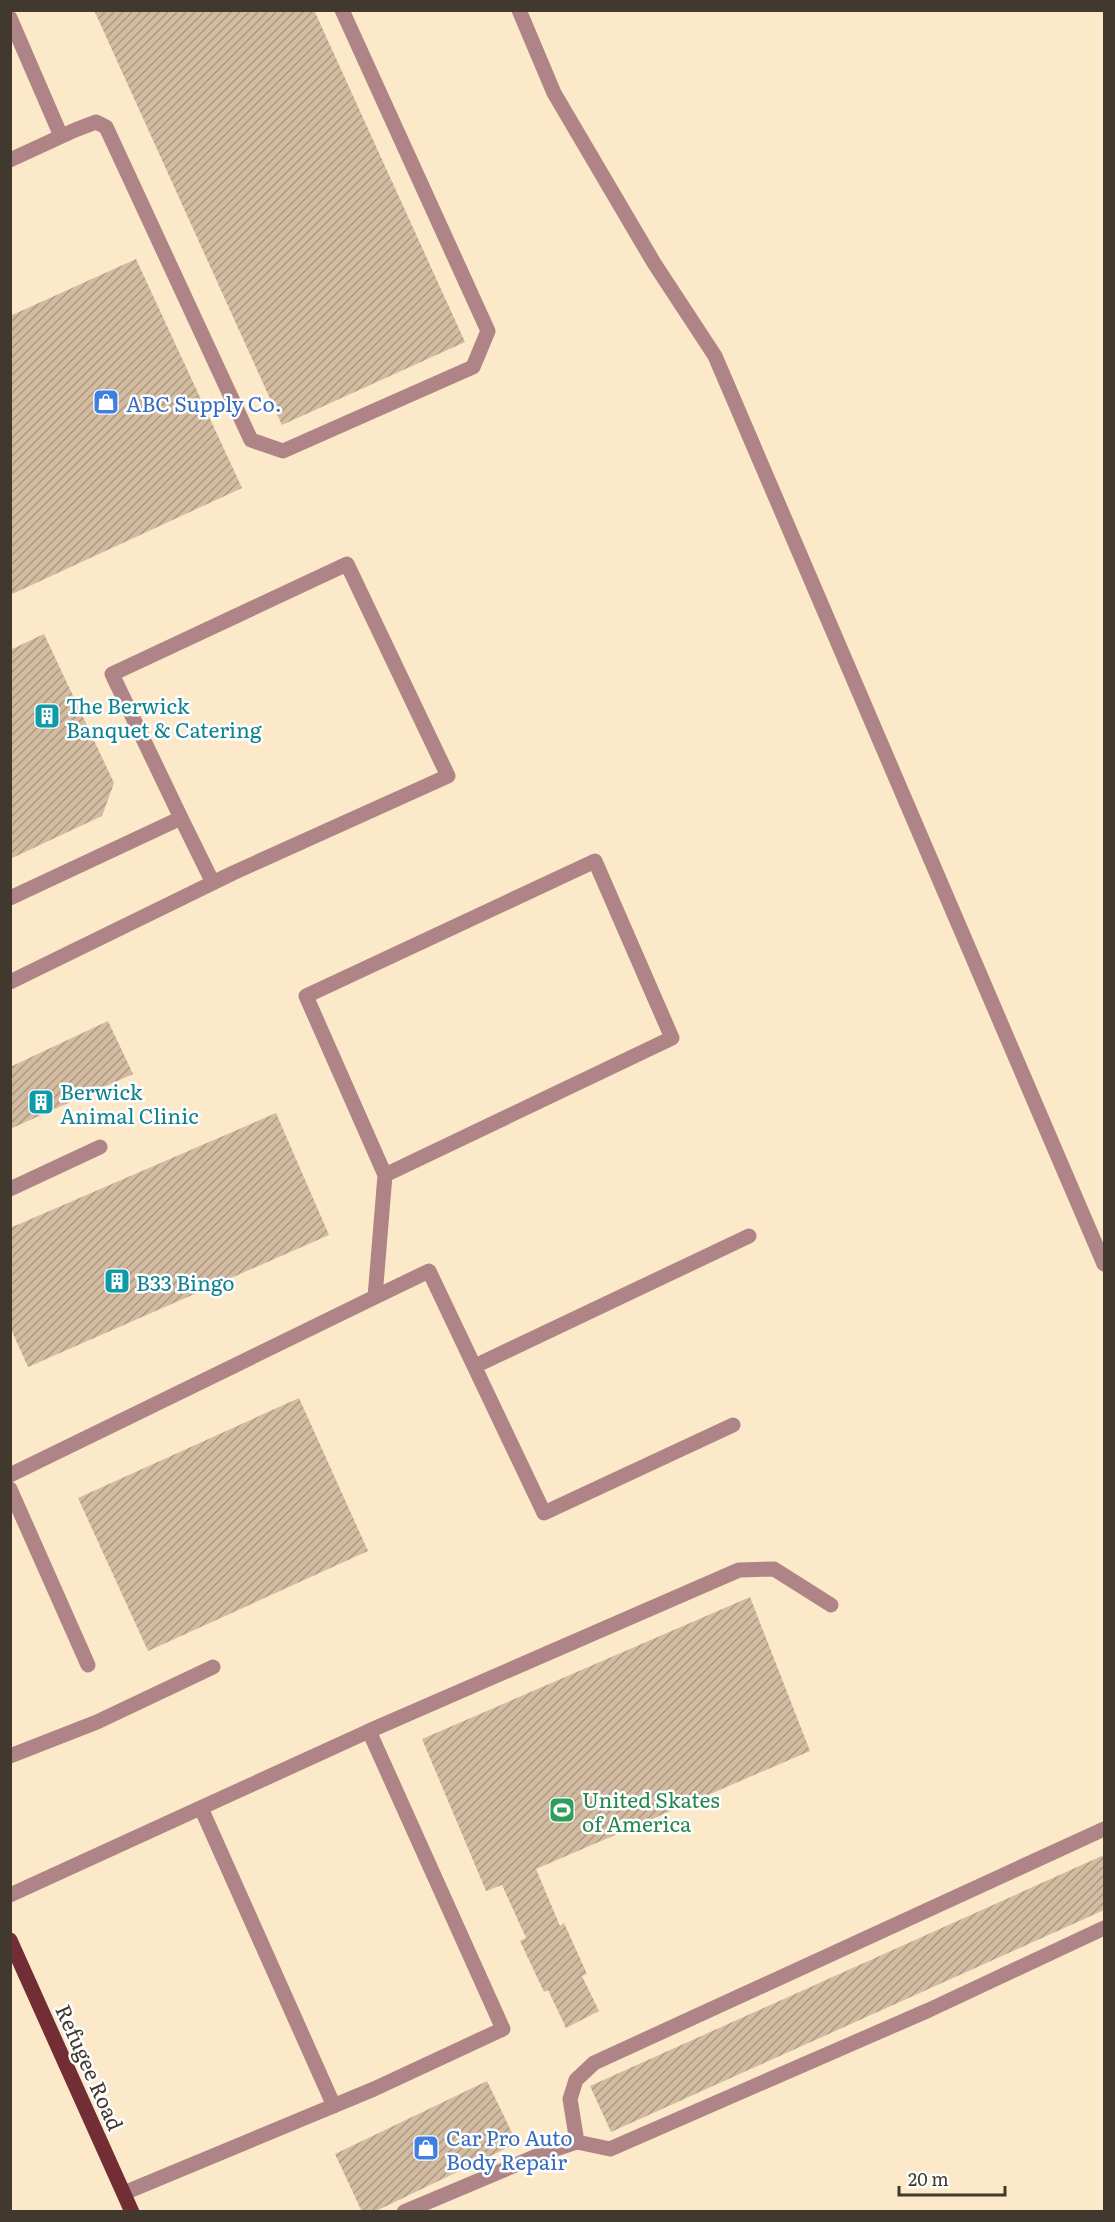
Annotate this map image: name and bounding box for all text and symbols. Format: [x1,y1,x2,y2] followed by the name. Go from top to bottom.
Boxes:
[91,387,121,417] shop icon: ABC Supply Co.
[126,387,282,418] place label: ABC Supply Co.
[66,689,262,744] place label: The Berwick Banquet & Catering
[32,701,62,731] building icon: The Berwick Banquet & Catering
[60,1075,199,1130] place label: Berwick Animal Clinic
[26,1087,56,1117] building icon: Berwick Animal Clinic
[102,1266,132,1296] building icon: B33 Bingo
[136,1266,235,1297] place label: B33 Bingo
[582,1783,720,1838] place label: United Skates of America
[547,1795,577,1825] sports icon: United Skates of America
[49,1999,133,2135] street label: Refugee Road
[446,2121,573,2176] place label: Car Pro Auto Body Repair
[411,2133,441,2163] shop icon: Car Pro Auto Body Repair
[899,2159,1006,2197] scale bar
[908,2165,949,2192] text: 20 m

